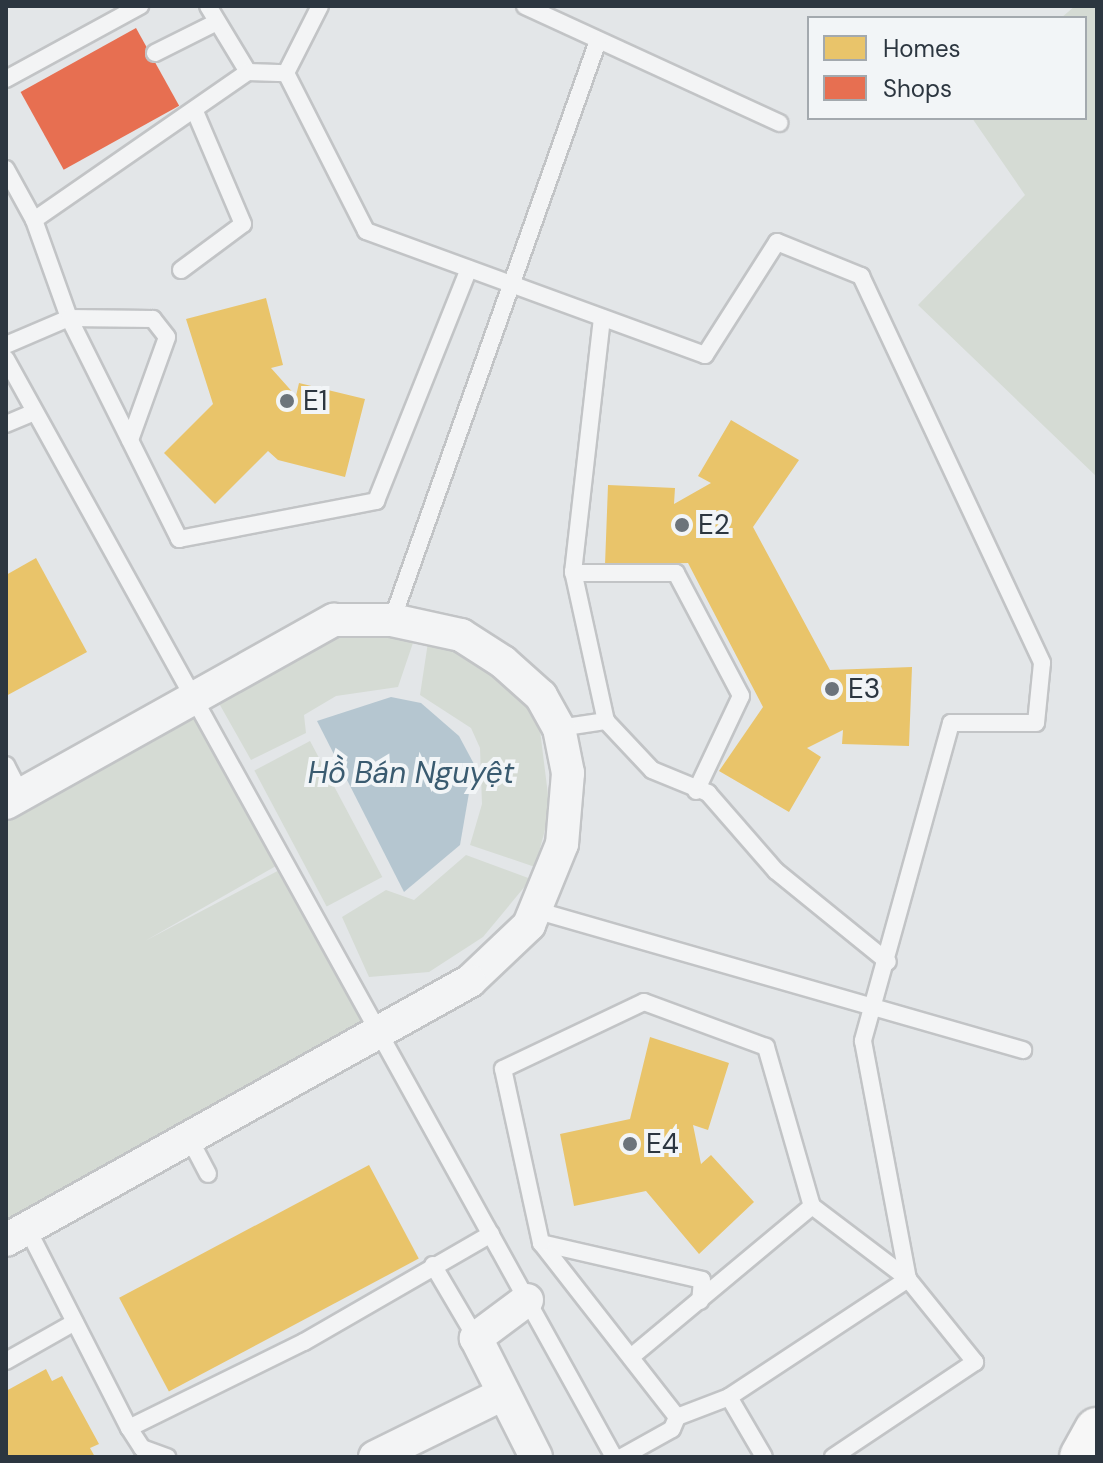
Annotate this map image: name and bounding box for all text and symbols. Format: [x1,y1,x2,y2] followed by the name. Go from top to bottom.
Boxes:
[807,16,1087,120] legend
[883,33,961,64] text: Homes
[883,73,952,104] text: Shops
[303,384,328,418] place label: E1
[278,392,296,410] marker: E1
[698,508,730,542] place label: E2
[673,516,691,534] marker: E2
[848,672,880,706] place label: E3
[823,680,841,698] marker: E3
[308,755,514,791] water label: Hồ Bán Nguyệt
[646,1127,679,1161] place label: E4
[621,1135,639,1153] marker: E4

